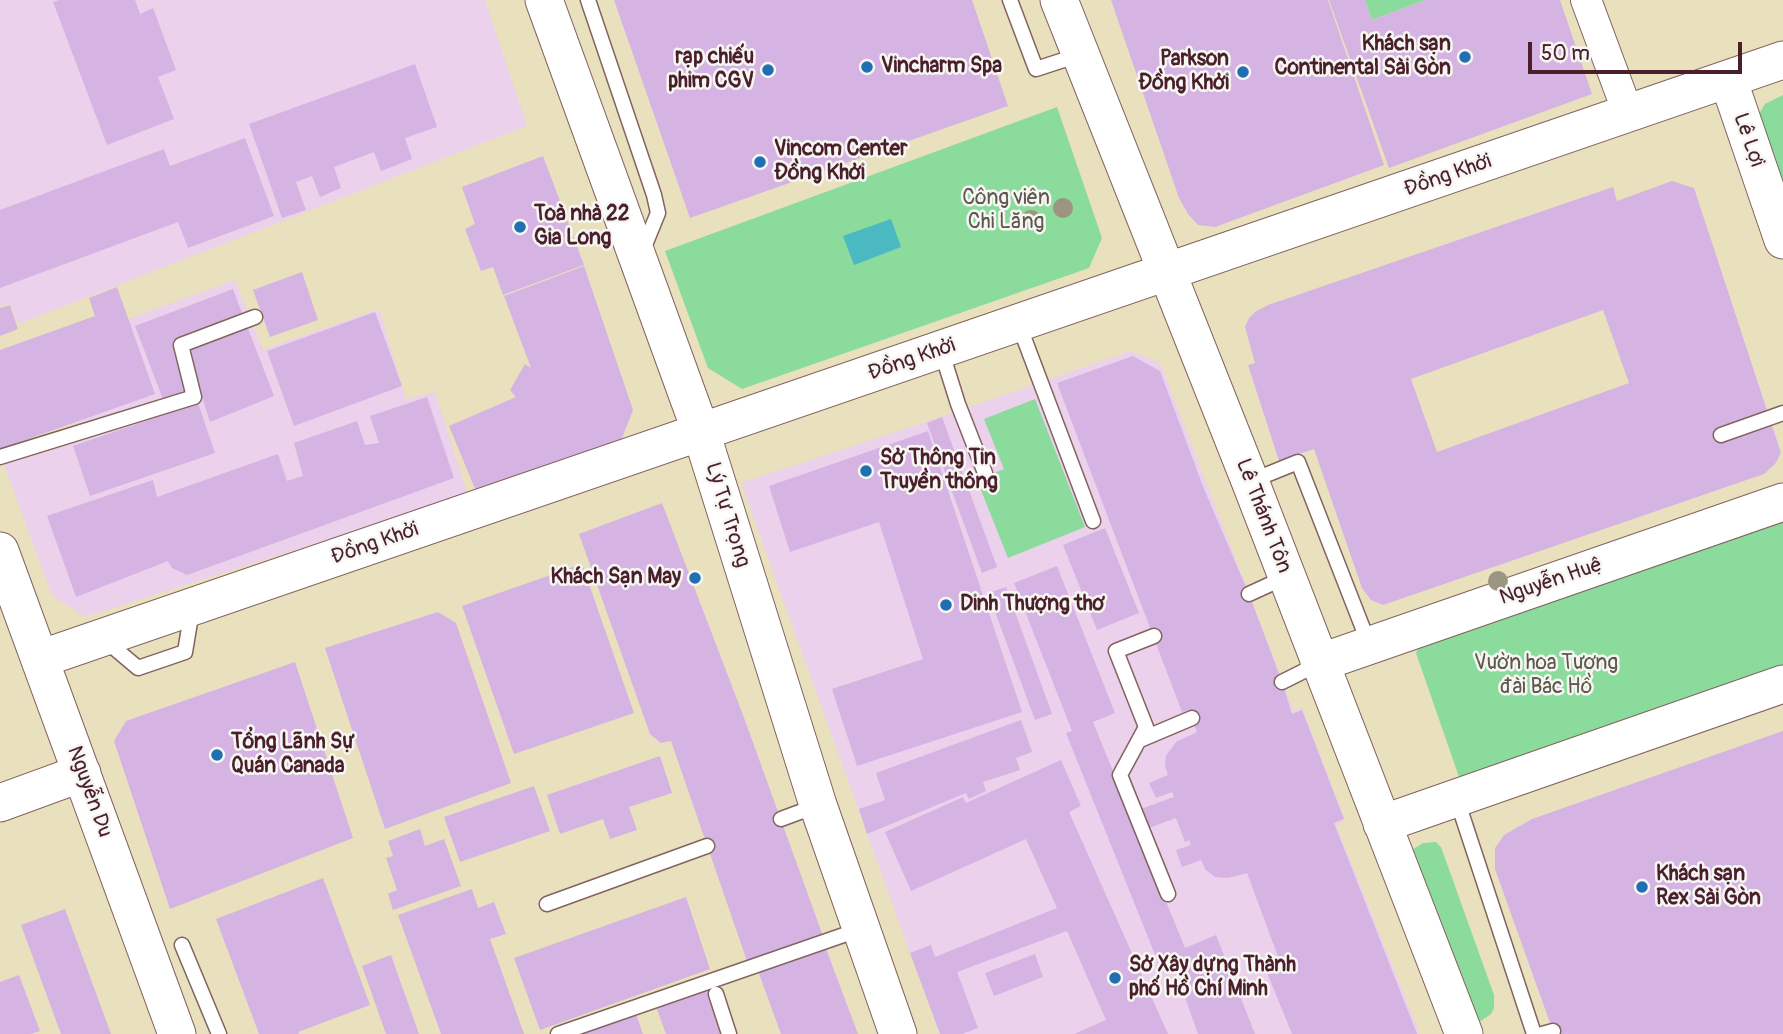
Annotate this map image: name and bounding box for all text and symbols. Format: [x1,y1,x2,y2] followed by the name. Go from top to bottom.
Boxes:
[1531,28,1744,72] scale bar
[1275,32,1451,82] place label: Khách sạn Continental Sài Gòn
[1541,40,1590,67] text: 50 m
[668,45,754,95] place label: rạp chiếu phim CGV
[1138,47,1229,97] place label: Parkson Đồng Khởi
[1457,49,1473,65] marker: Khách sạn Continental Sài Gòn
[881,54,1002,80] place label: Vincharm Spa
[859,59,875,75] marker: Vincharm Spa
[760,62,776,78] marker: rạp chiếu phim CGV
[1235,64,1251,80] marker: Parkson Đồng Khởi
[1727,110,1769,170] street label: Lê Lợi
[774,137,907,187] place label: Vincom Center Đồng Khởi
[1401,149,1495,203] street label: Ðồng Khởi
[752,154,768,170] marker: Vincom Center Đồng Khởi
[962,186,1050,236] park label: Công viên Chi Lăng
[534,202,630,252] place label: Toà nhà 22 Gia Long
[512,219,528,235] marker: Toà nhà 22 Gia Long
[865,333,959,387] street label: Ðồng Khởi
[880,446,998,496] place label: Sở Thông Tin Truyền thông
[1230,455,1296,577] street label: Lê Thánh Tôn
[699,460,755,570] street label: Lý Tự Trọng
[858,463,874,479] marker: Sở Thông Tin Truyền thông
[328,517,422,571] street label: Ðồng Khởi
[1496,553,1606,611] street label: Nguyễn Huệ
[551,565,681,591] place label: Khách Sạn May
[687,570,703,586] marker: Khách Sạn May
[960,592,1104,618] place label: Dinh Thượng thơ
[938,597,954,613] marker: Dinh Thượng thơ
[1474,651,1618,701] park label: Vườn hoa Tượng đài Bác Hồ
[231,730,355,780] place label: Tổng Lãnh Sự Quán Canada
[61,743,117,841] street label: Nguyễn Du
[209,747,225,763] marker: Tổng Lãnh Sự Quán Canada
[1656,862,1761,912] place label: Khách sạn Rex Sài Gòn
[1634,879,1650,895] marker: Khách sạn Rex Sài Gòn
[1129,953,1296,1003] place label: Sở Xây dựng Thành phố Hồ Chí Minh
[1107,970,1123,986] marker: Sở Xây dựng Thành phố Hồ Chí Minh

